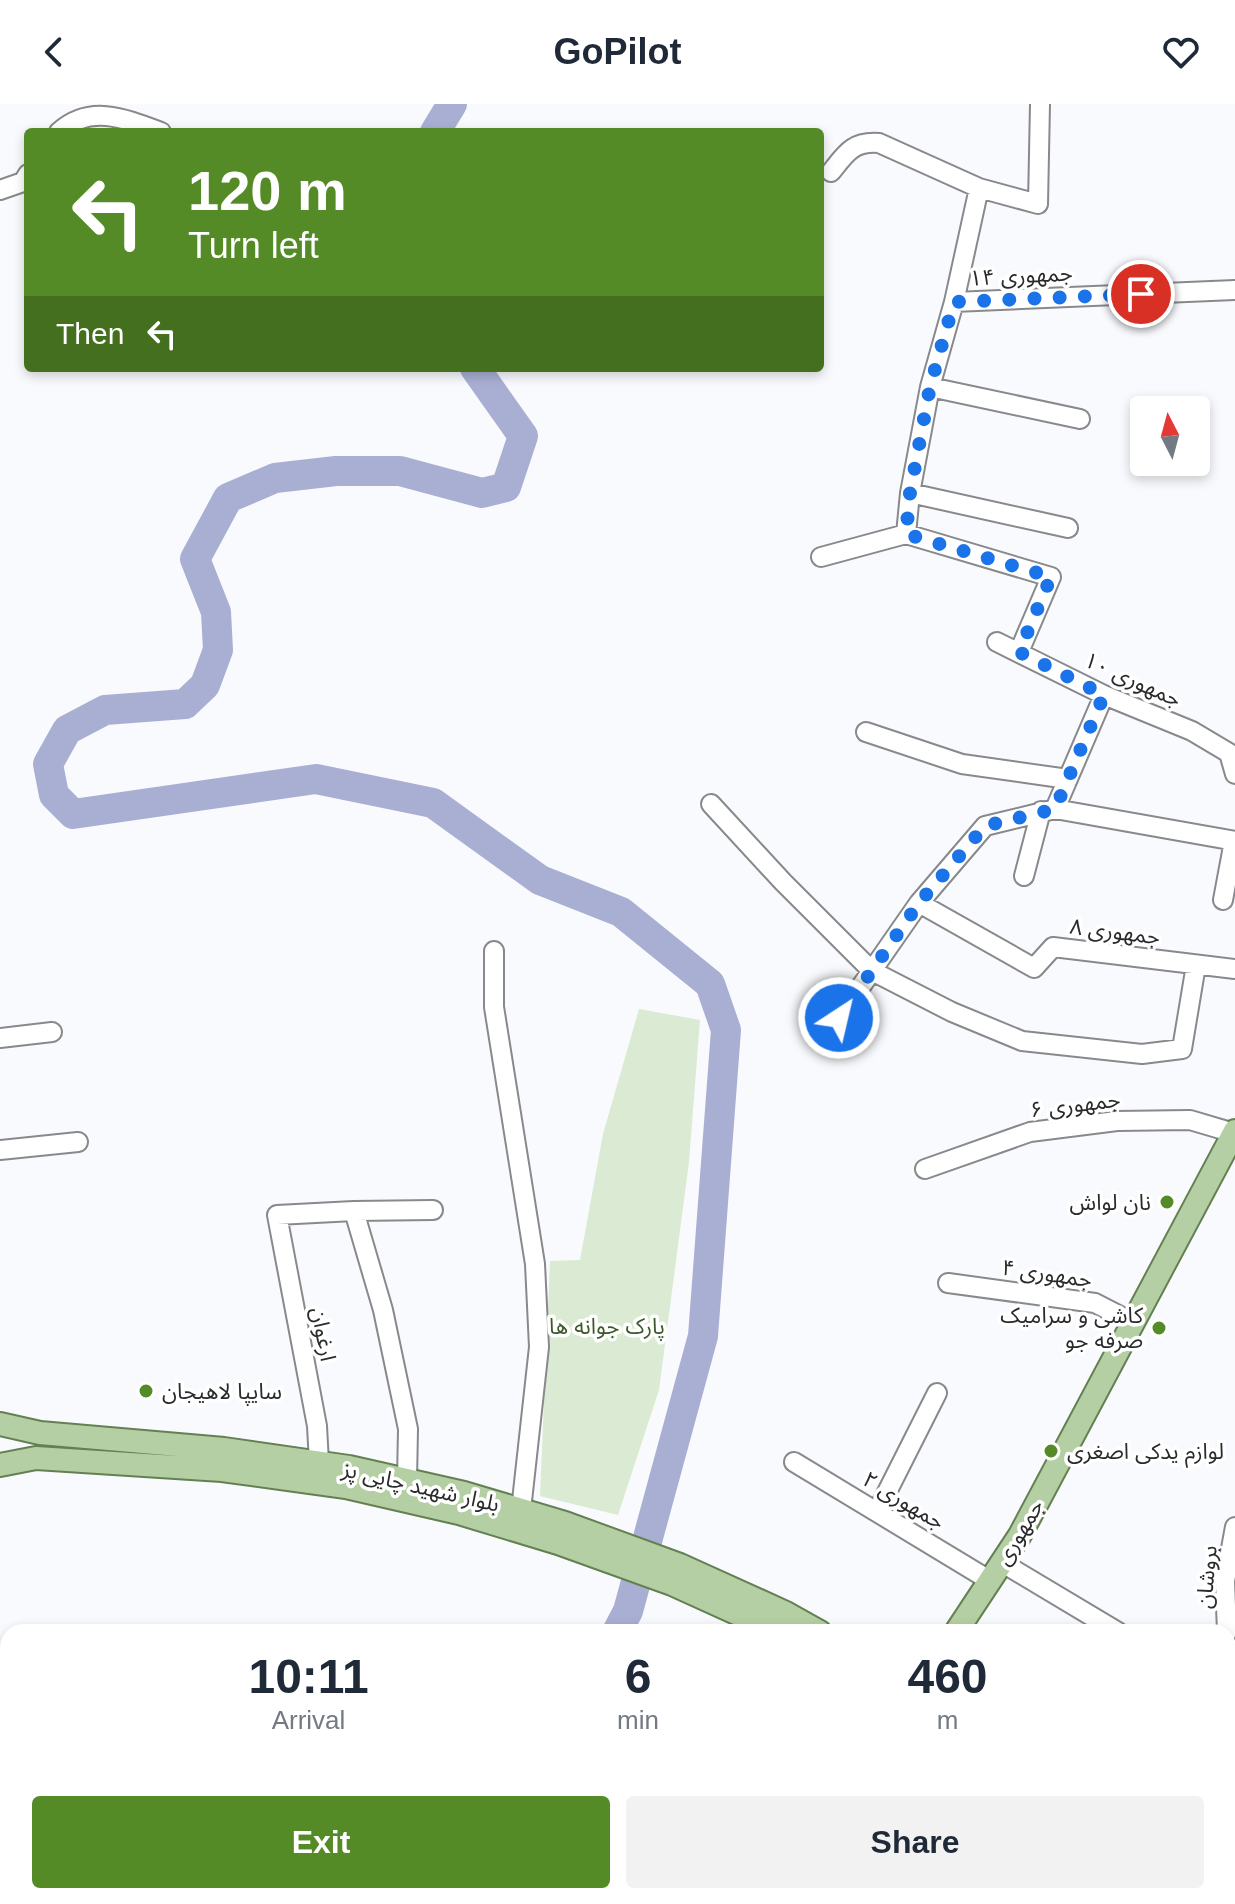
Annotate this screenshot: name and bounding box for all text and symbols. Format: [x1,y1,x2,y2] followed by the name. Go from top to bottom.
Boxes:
[32,30,76,74] icon: back
[1159,30,1203,74] icon: heart
[554,31,682,72] text: GoPilot
[188,159,347,222] text: 120 m
[56,160,160,264] icon: left
[188,225,319,266] text: Turn left
[969,260,1073,292] street label: جمهوری ۱۴
[1107,260,1175,328] pin
[1119,272,1163,316] icon: arrive
[140,312,184,356] icon: left
[56,317,124,350] text: Then
[1130,396,1210,476] north arrow
[1130,396,1210,476] map controls
[1080,647,1185,713] street label: جمهوری ۱۰
[1068,914,1162,950] street label: جمهوری ۸
[797,976,881,1060] position arrow
[1029,1087,1122,1123] street label: جمهوری ۶
[1070,1190,1151,1215] place label: نان لواش
[1158,1193,1176,1211] marker: نان لواش
[1000,1255,1094,1293] street label: جمهوری ۴
[1000,1303,1144,1353] place label: کاشی و سرامیک صرفه جو
[305,1305,341,1363] street label: ارغوان
[549,1314,665,1341] park label: پارک جوانه ها
[1150,1319,1168,1337] marker: کاشی و سرامیک صرفه جو
[162,1379,282,1406] place label: سایپا لاهیجان
[137,1382,155,1400] marker: سایپا لاهیجان
[1067,1439,1224,1468] place label: لوازم یدکی اصغری
[1042,1442,1060,1460] marker: لوازم یدکی اصغری
[339,1456,502,1519] street label: بلوار شهید چایی پز
[858,1466,949,1535] street label: جمهوری ۲
[990,1495,1050,1570] street label: جمهوری
[1191,1544,1222,1610] street label: بروشان
[248,1650,369,1703] text: 10:11
[625,1650,651,1703] text: 6
[907,1650,988,1703] text: 460
[272,1705,345,1735] text: Arrival
[617,1705,659,1735] text: min
[937,1705,958,1735] text: m
[32,1796,610,1888] button: Exit
[626,1796,1204,1888] button: Share

